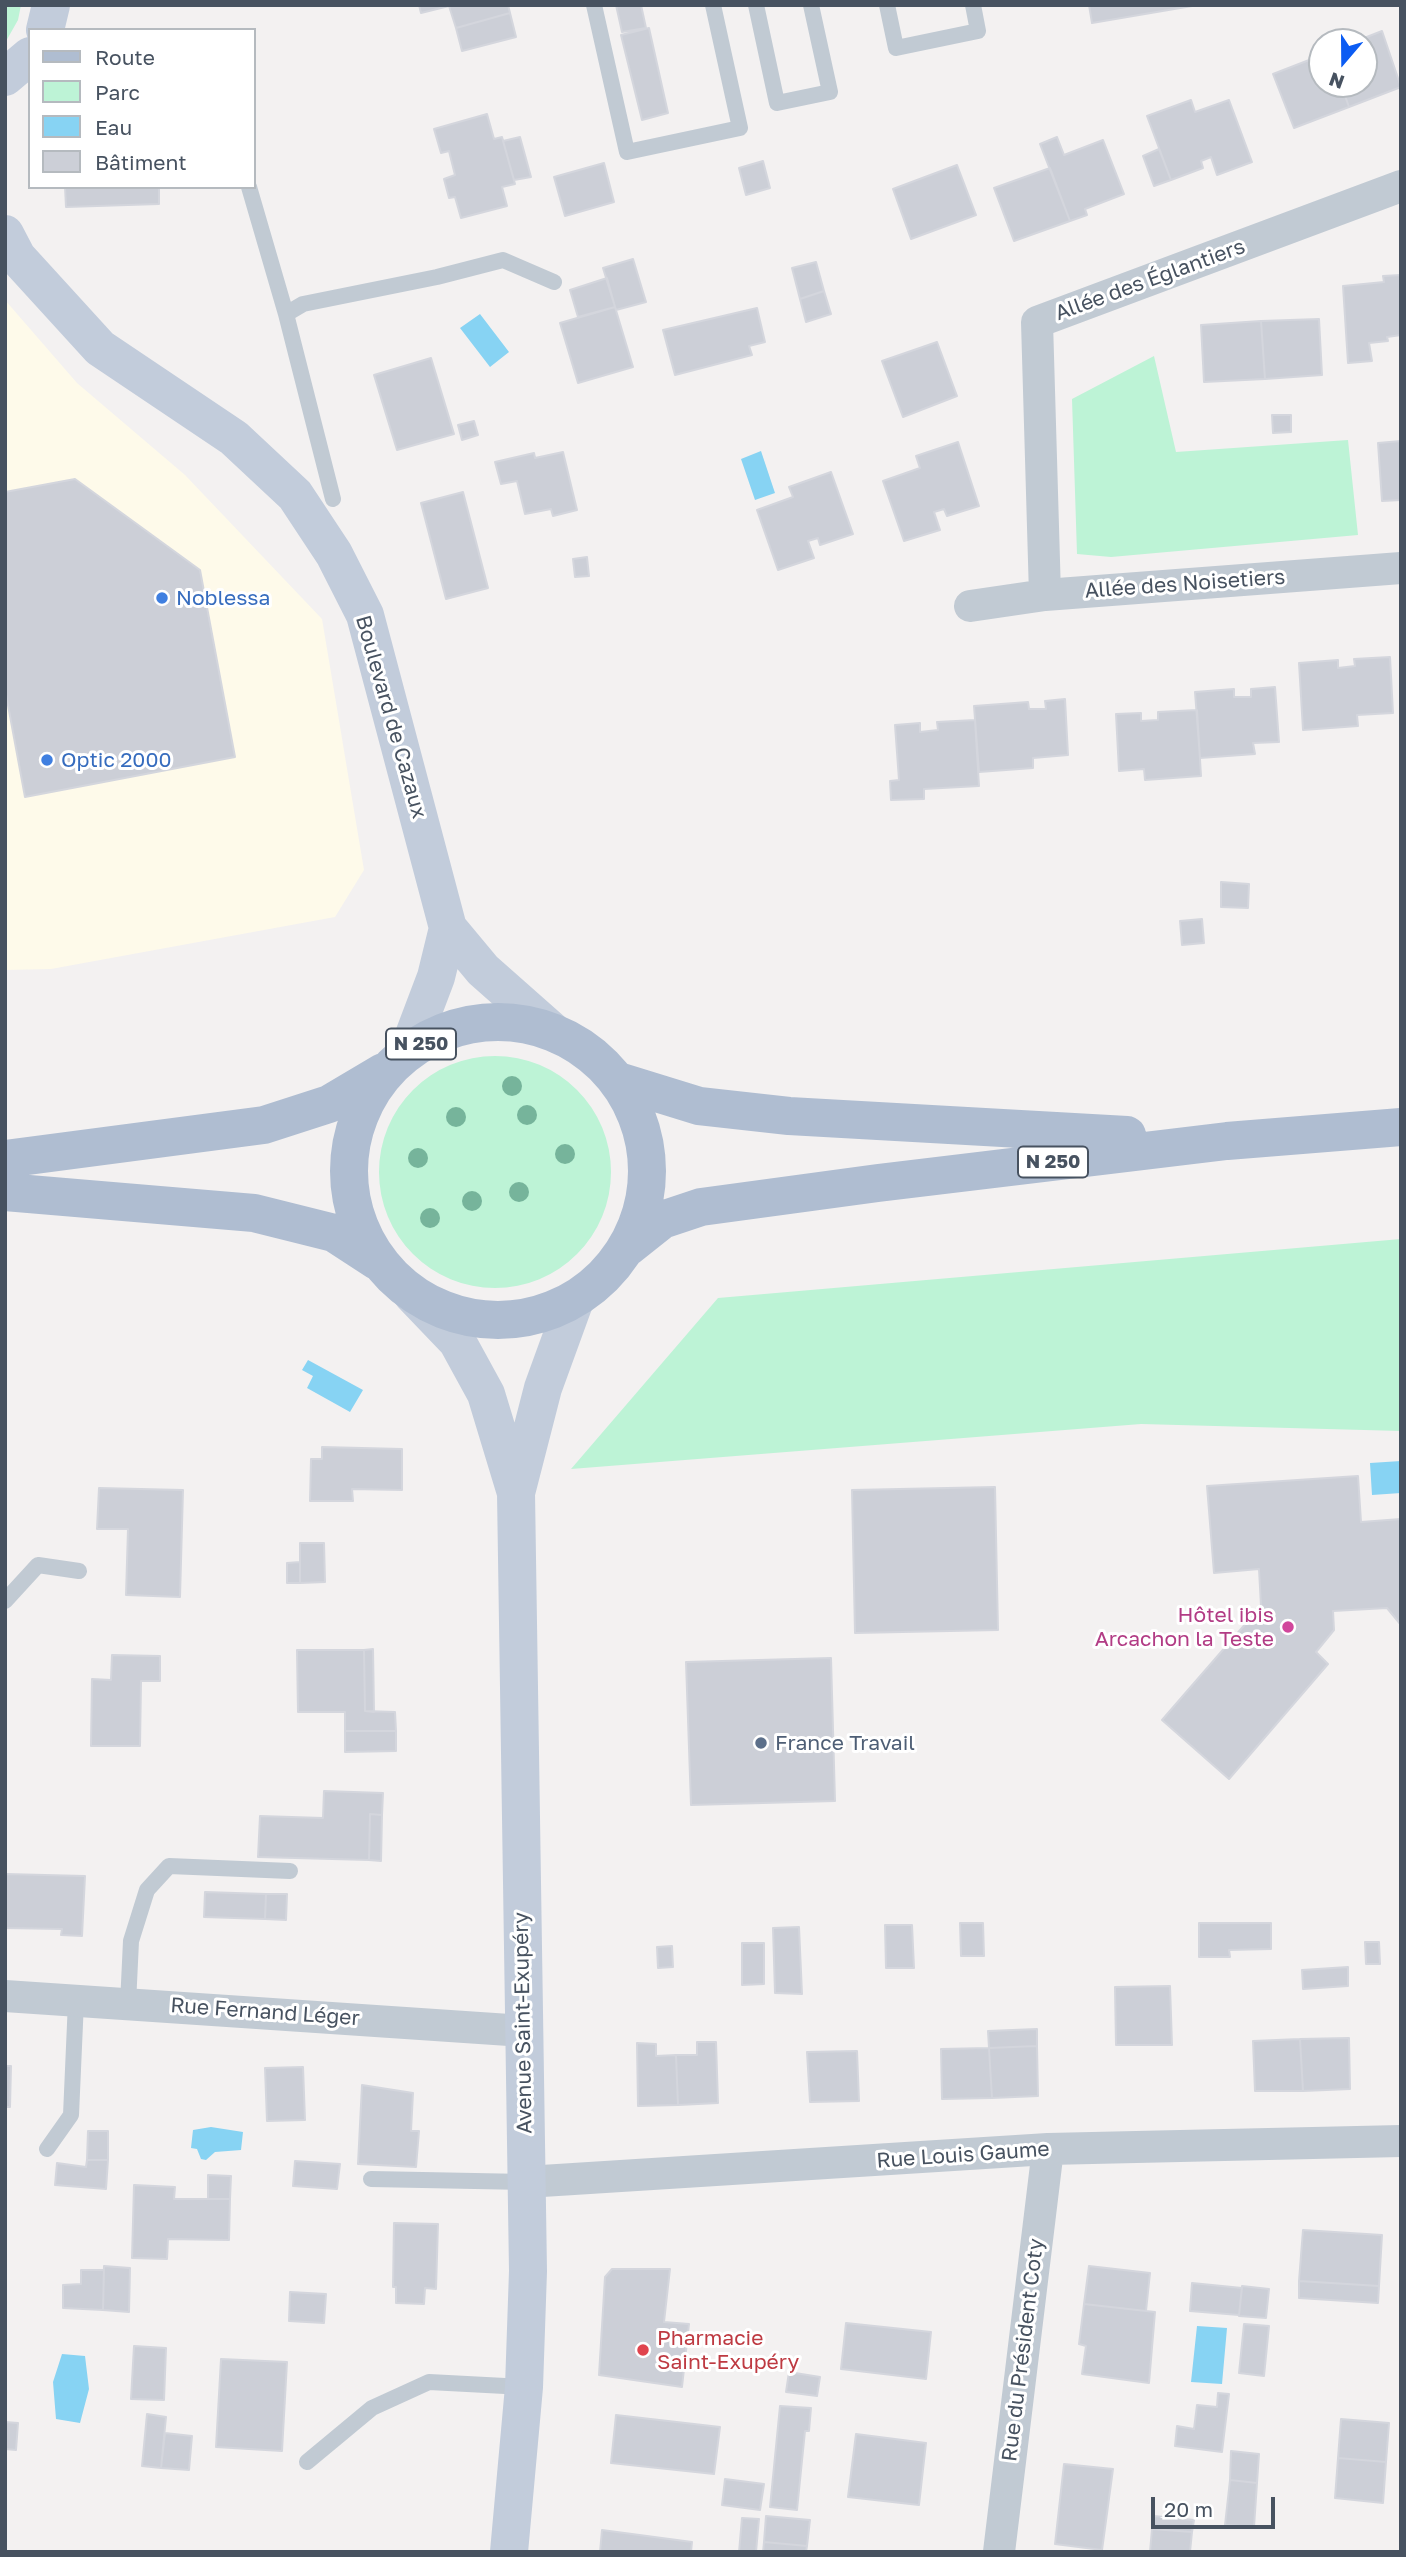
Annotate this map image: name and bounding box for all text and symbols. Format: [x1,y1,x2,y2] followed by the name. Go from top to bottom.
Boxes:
[28,28,256,189] legend
[1308,28,1378,98] north arrow
[95,44,155,70] text: Route
[1326,68,1347,95] text: N
[95,79,140,105] text: Parc
[95,114,132,140] text: Eau
[95,149,187,175] text: Bâtiment
[1052,234,1248,326] street label: Allée des Églantiers
[1084,564,1286,604] street label: Allée des Noisetiers
[176,585,270,611] place label: Noblessa
[154,590,170,606] marker: Noblessa
[350,613,432,821] street label: Boulevard de Cazaux
[61,747,171,773] place label: Optic 2000
[39,752,55,768] marker: Optic 2000
[386,1028,456,1060] road number: N 250
[1018,1146,1088,1178] road number: N 250
[1095,1602,1274,1652] place label: Hôtel ibis Arcachon la Teste
[1280,1619,1296,1635] marker: Hôtel ibis Arcachon la Teste
[775,1730,915,1756] place label: France Travail
[753,1735,769,1751] marker: France Travail
[508,1912,538,2134] street label: Avenue Saint-Exupéry
[169,1993,361,2031] street label: Rue Fernand Léger
[876,2136,1050,2174] street label: Rue Louis Gaume
[997,2237,1049,2463] street label: Rue du Président Coty
[657,2325,799,2375] place label: Pharmacie Saint-Exupéry
[635,2342,651,2358] marker: Pharmacie Saint-Exupéry
[1154,2484,1278,2528] scale bar
[1164,2496,1213,2522] text: 20 m

